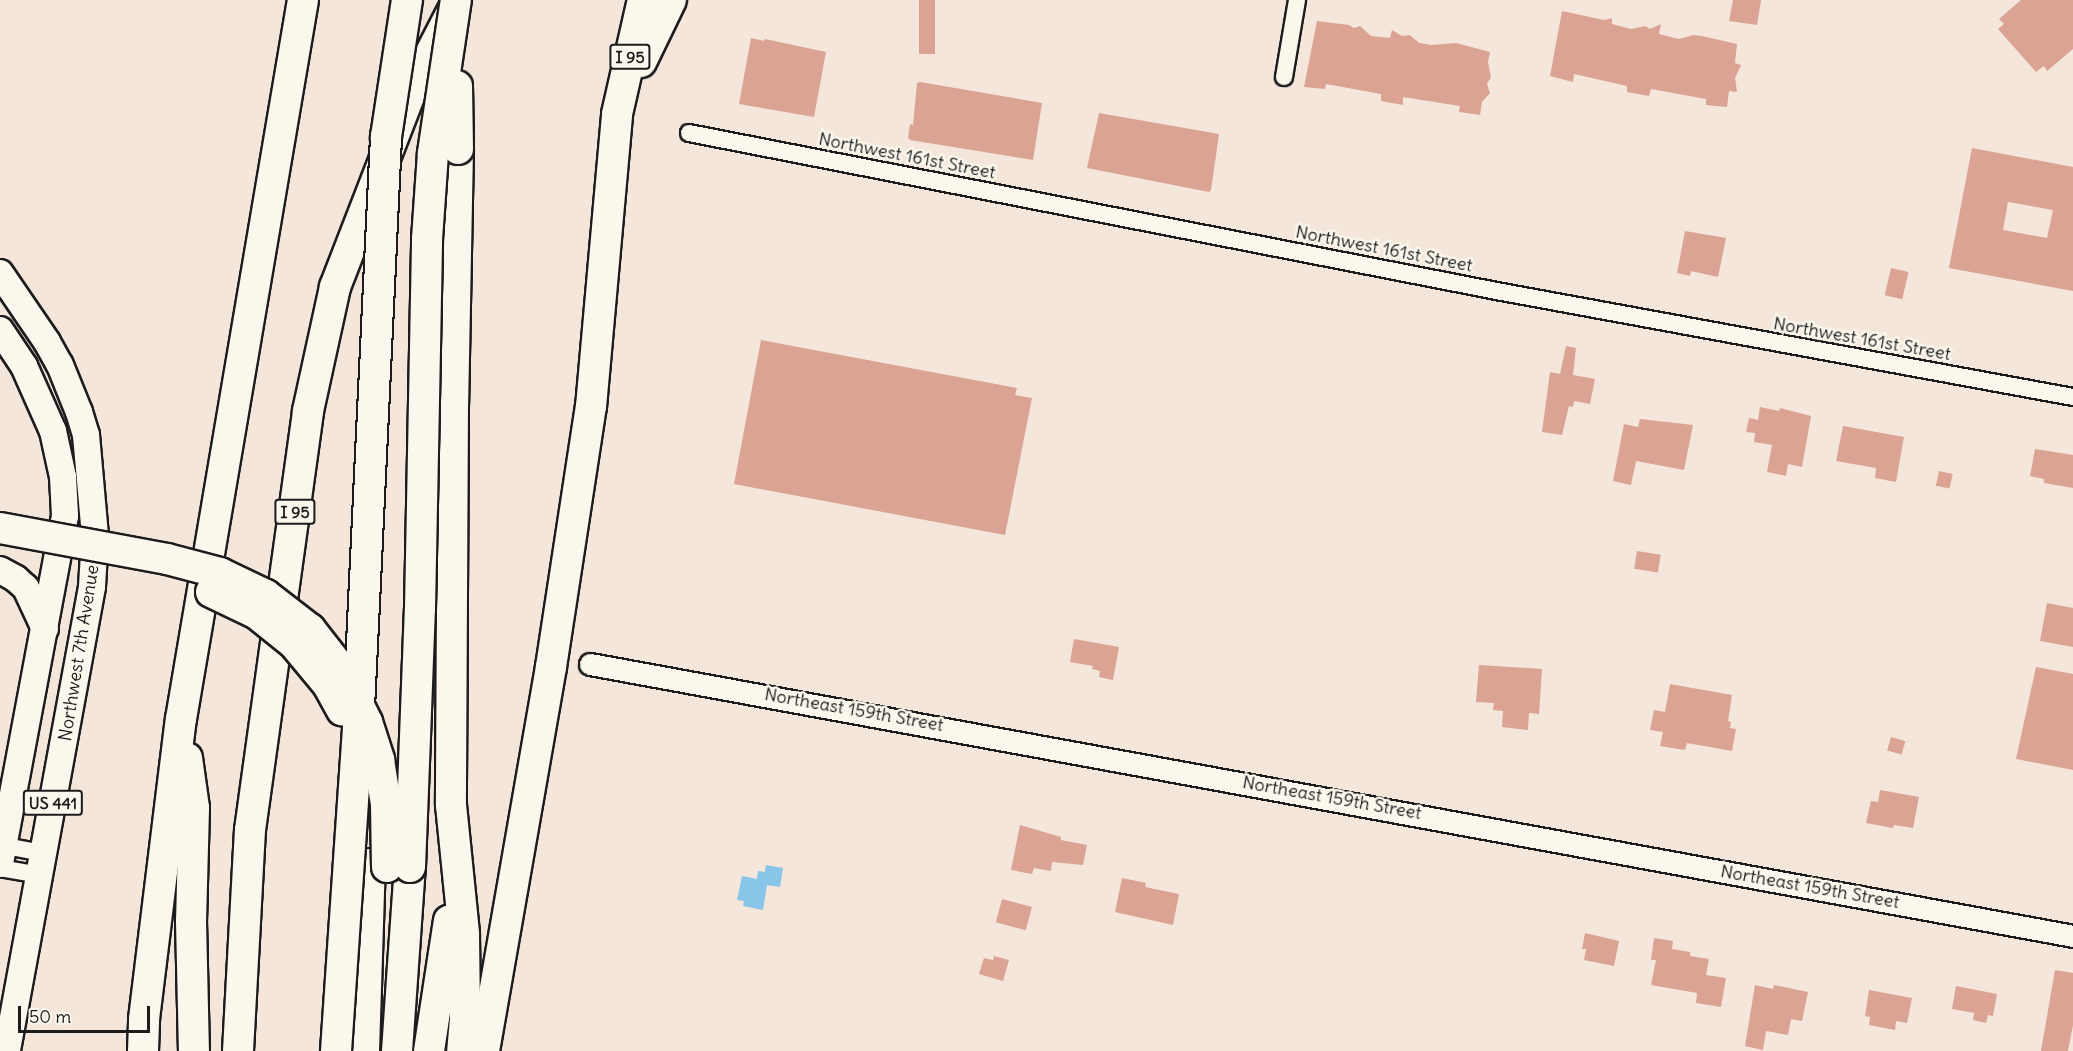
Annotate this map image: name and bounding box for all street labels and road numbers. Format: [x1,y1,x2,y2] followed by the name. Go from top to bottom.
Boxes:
[609,44,651,70] road number: I 95
[817,128,997,184] street label: Northwest 161st Street
[1294,221,1474,277] street label: Northwest 161st Street
[1772,313,1952,365] street label: Northwest 161st Street
[274,499,316,525] road number: I 95
[54,563,104,743] street label: Northwest 7th Avenue
[763,684,945,736] street label: Northeast 159th Street
[1241,772,1423,824] street label: Northeast 159th Street
[22,790,84,816] road number: US 441
[1719,861,1901,913] street label: Northeast 159th Street

